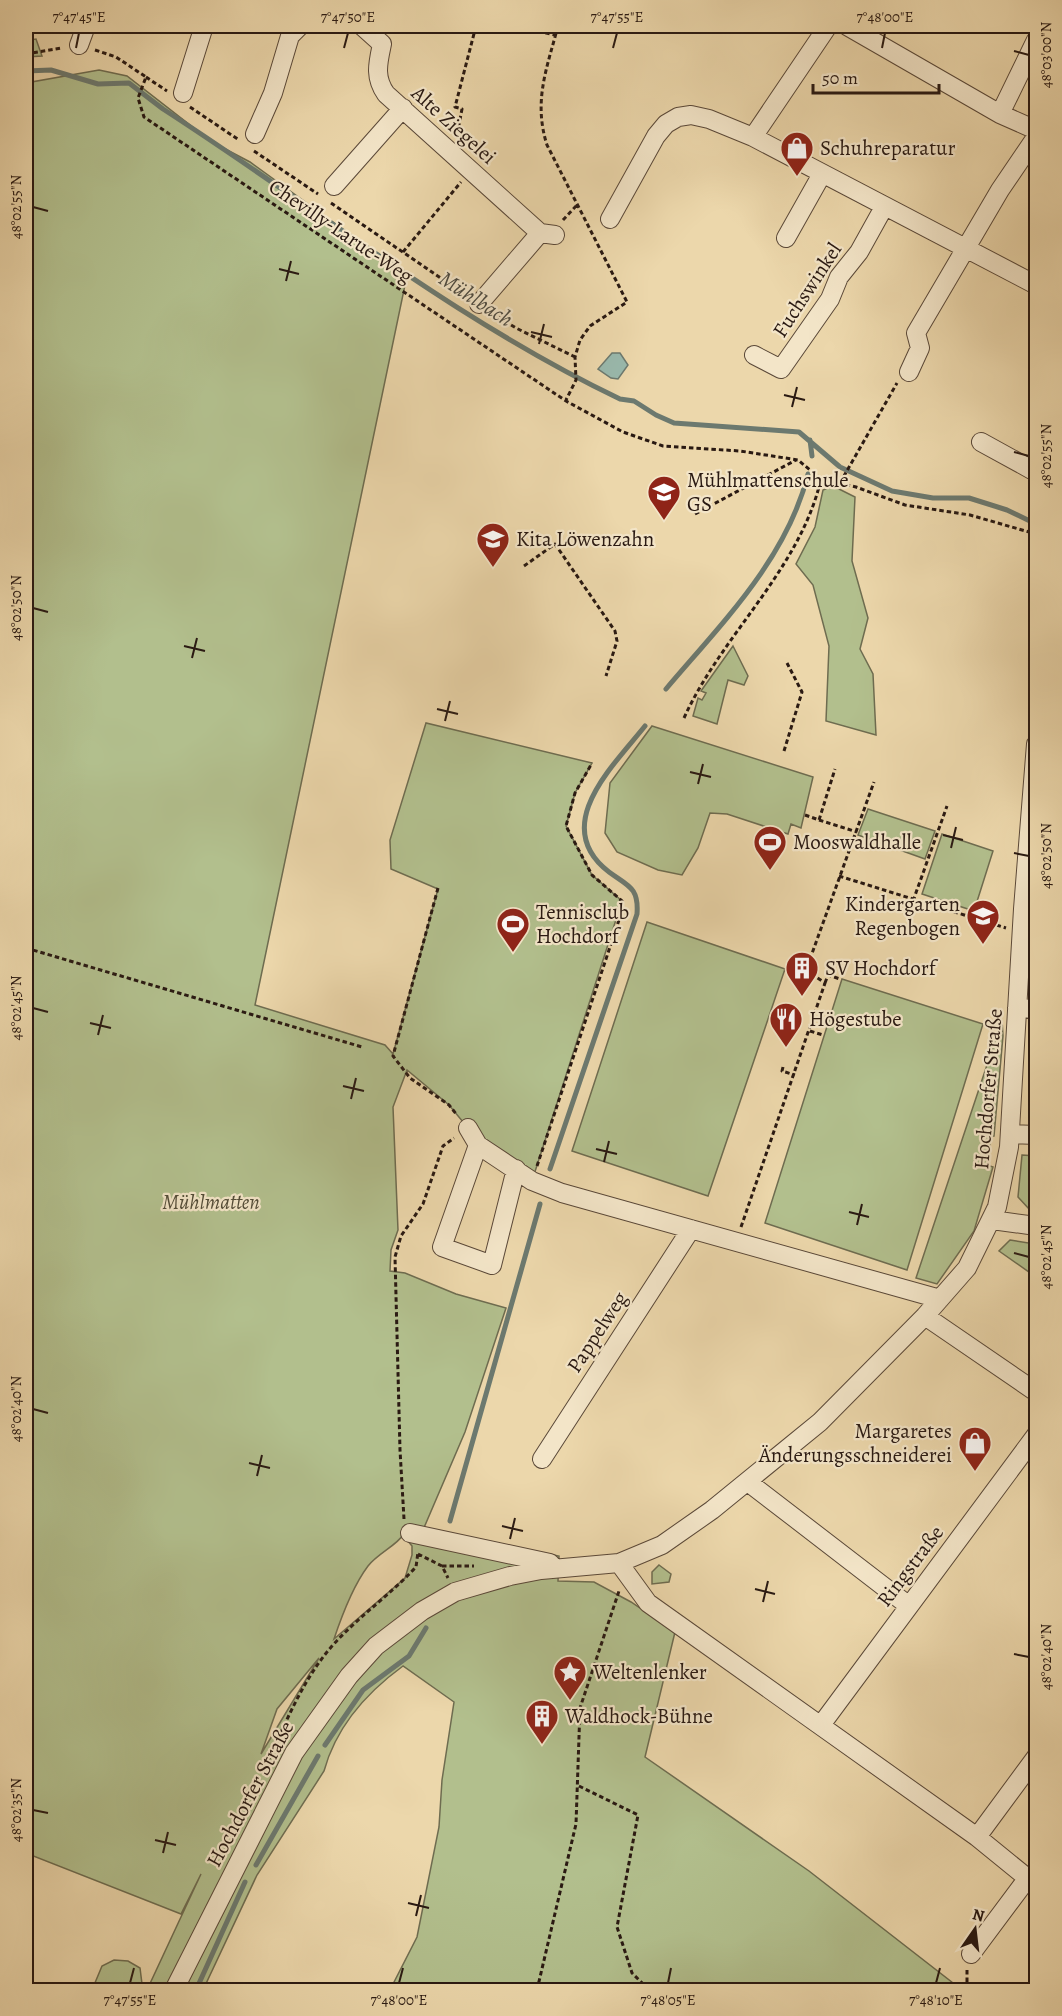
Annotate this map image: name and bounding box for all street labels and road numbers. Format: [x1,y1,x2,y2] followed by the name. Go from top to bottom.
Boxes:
[405,79,502,171] street label: Alte Ziegelei
[263,172,419,290] street label: Chevilly-Larue-Weg
[766,237,848,343] street label: Fuchswinkel
[967,1007,1009,1171] street label: Hochdorfer Straße
[560,1285,634,1378] street label: Pappelweg
[870,1519,950,1613] street label: Ringstraße
[200,1716,300,1872] street label: Hochdorfer Straße

